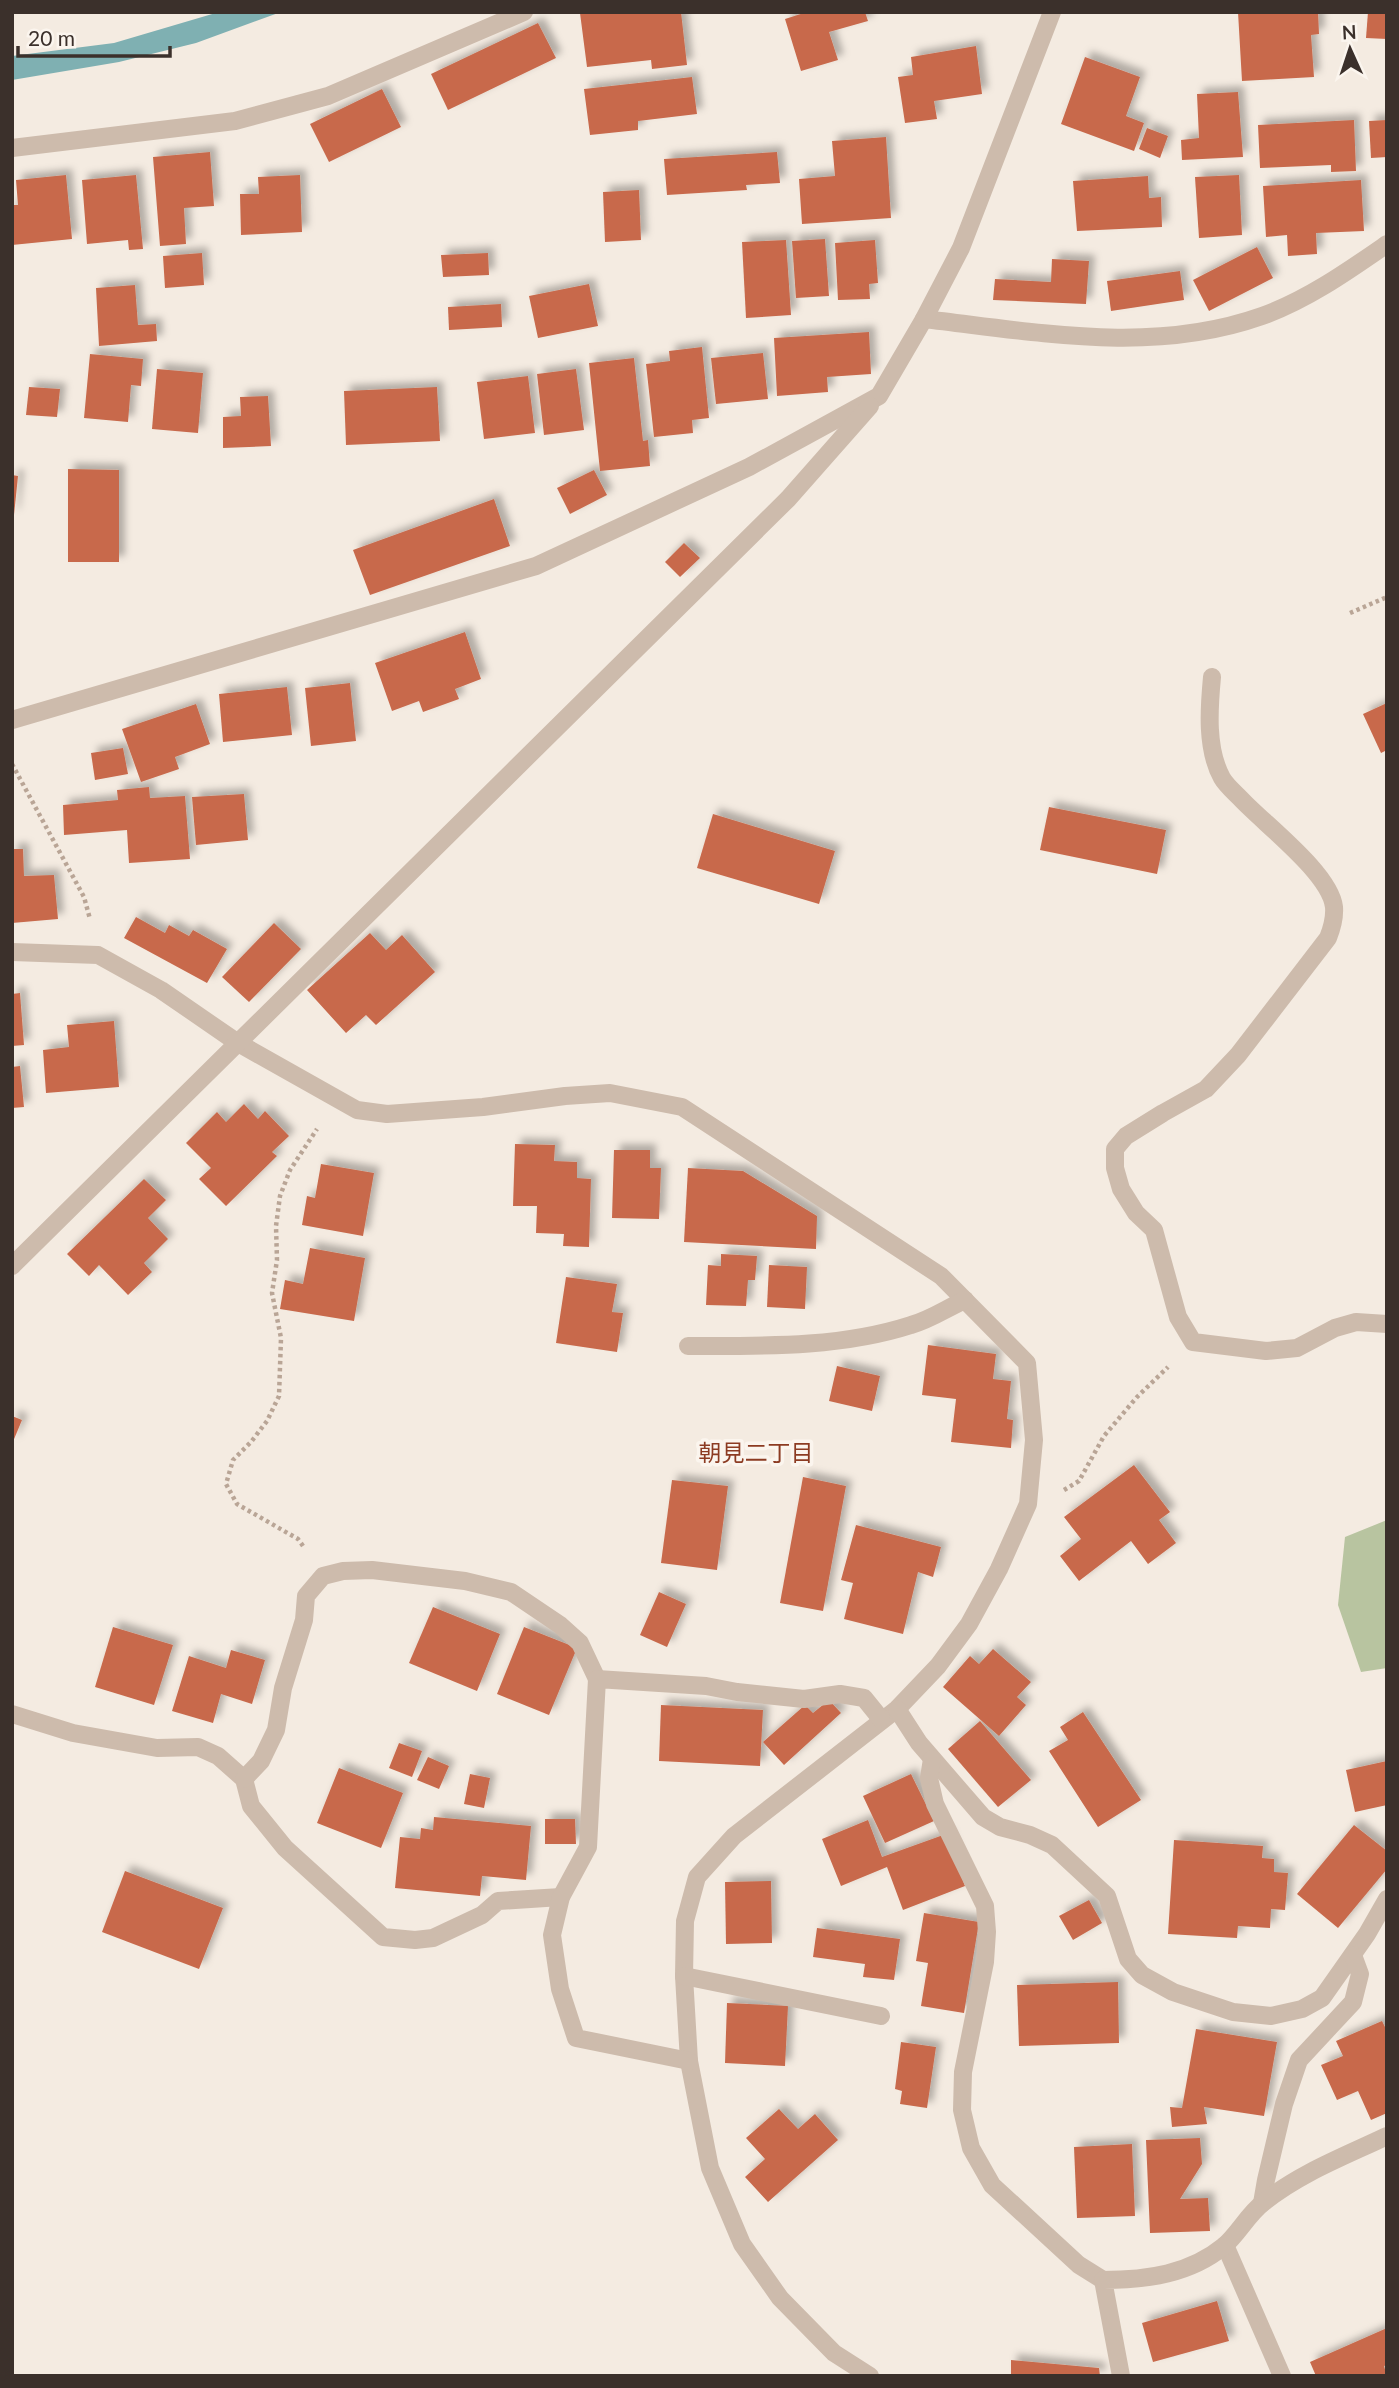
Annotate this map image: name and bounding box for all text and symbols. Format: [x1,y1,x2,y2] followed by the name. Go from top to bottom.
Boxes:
[18,14,170,58] scale bar
[1315,14,1385,84] north arrow
[1341,20,1357,43] text: N
[28,25,75,50] text: 20 m
[699,1438,814,1466] district label: 朝見二丁目

